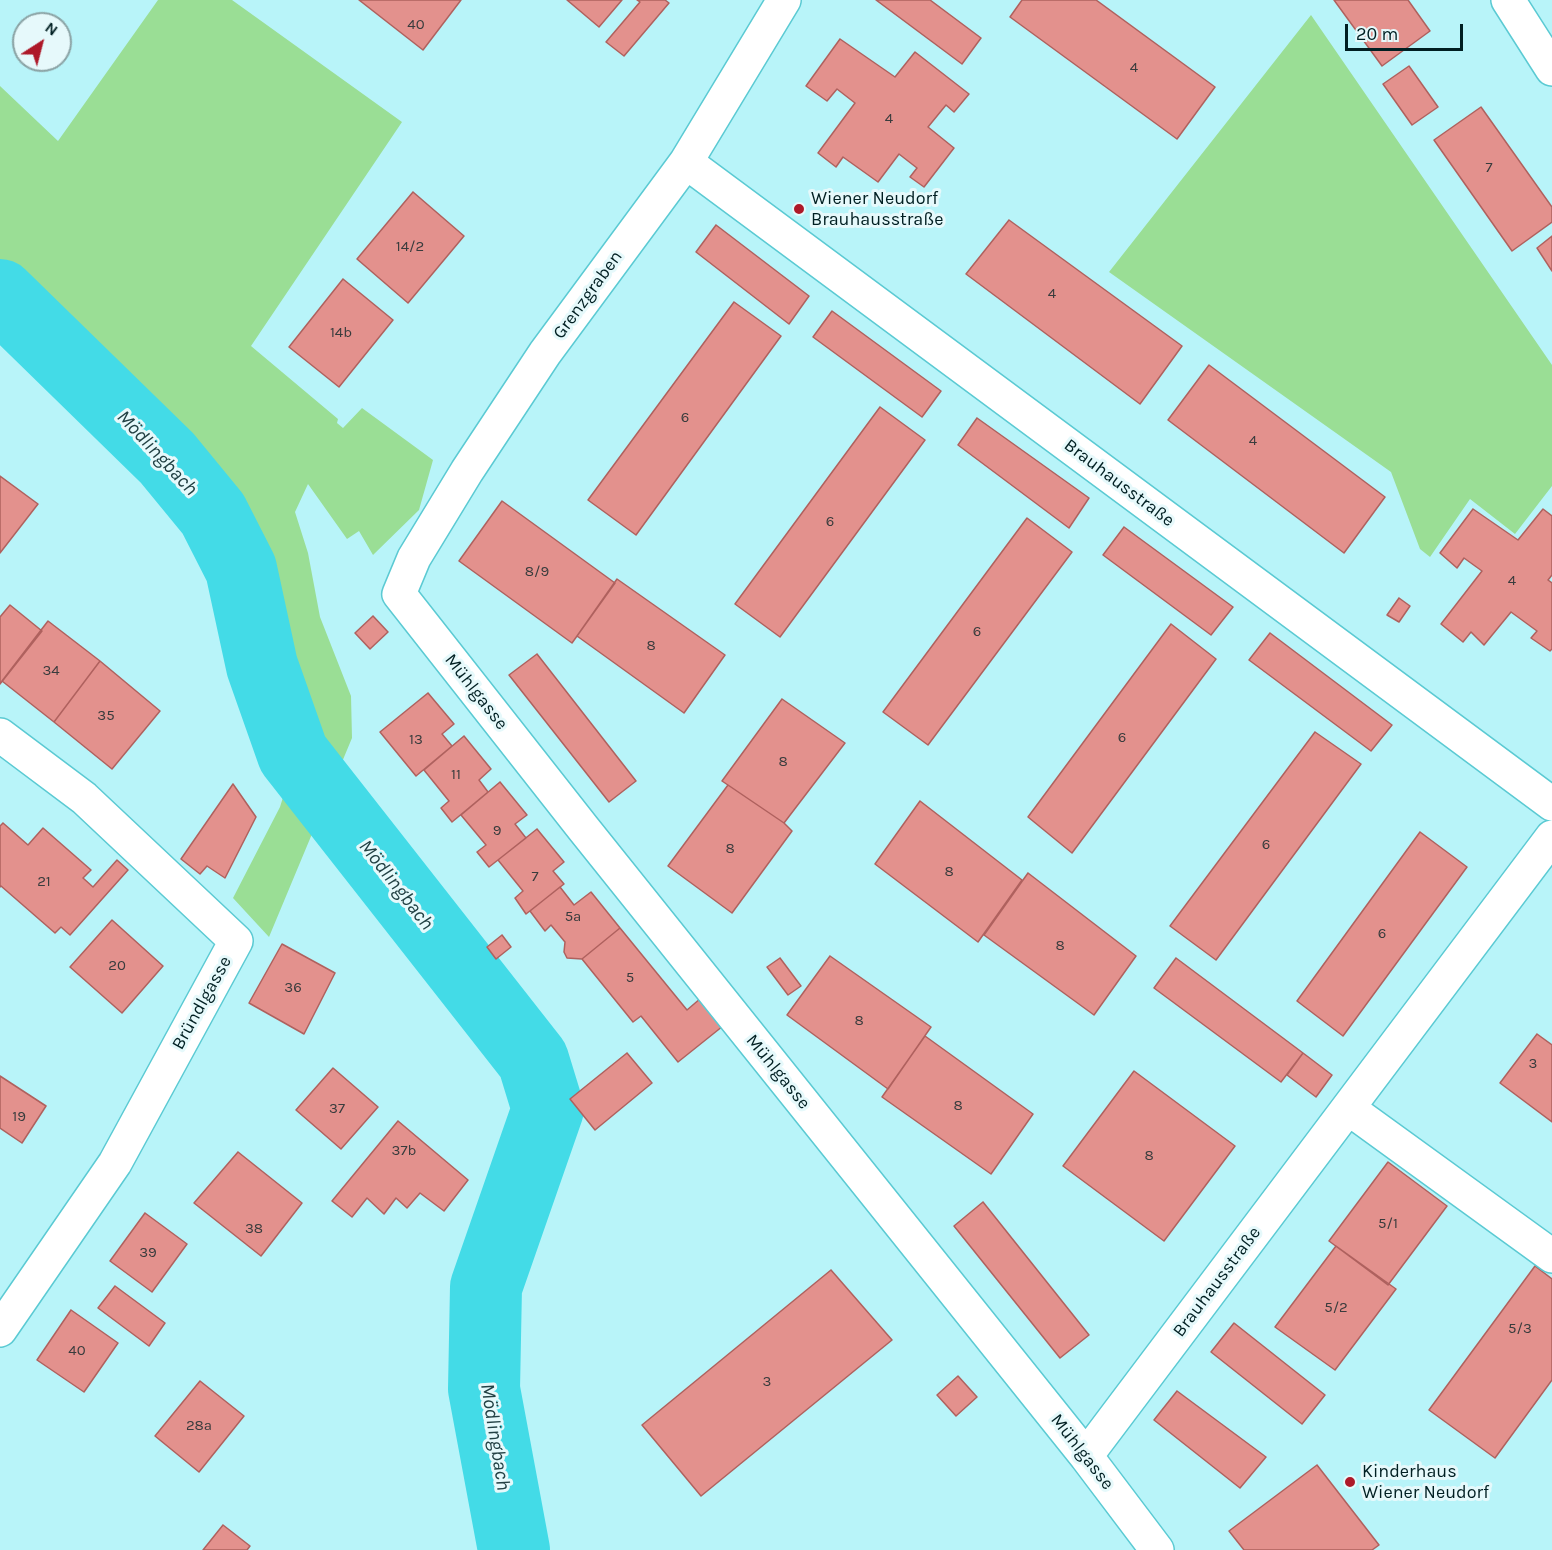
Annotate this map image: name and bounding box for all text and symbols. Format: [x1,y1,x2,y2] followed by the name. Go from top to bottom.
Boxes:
[12,12,72,72] north arrow
[1348,12,1466,50] scale bar
[407,16,425,34] house number: 40
[41,18,62,40] text: N
[1356,23,1398,45] text: 20 m
[1130,59,1138,77] house number: 4
[885,110,893,128] house number: 4
[1485,159,1493,177] house number: 7
[811,188,944,230] place label: Wiener Neudorf Brauhausstraße
[792,202,806,216] marker: Wiener Neudorf Brauhausstraße
[396,238,424,256] house number: 14/2
[549,247,627,343] street label: Grenzgraben
[1048,285,1056,303] house number: 4
[330,324,352,342] house number: 14b
[111,405,203,501] water label: Mödlingbach
[681,409,689,427] house number: 6
[1249,432,1257,450] house number: 4
[1060,434,1178,532] street label: Brauhausstraße
[826,513,834,531] house number: 6
[525,563,549,581] house number: 8/9
[1508,572,1516,590] house number: 4
[973,623,981,641] house number: 6
[646,637,656,655] house number: 8
[440,650,512,734] street label: Mühlgasse
[42,662,60,680] house number: 34
[97,707,115,725] house number: 35
[1118,729,1126,747] house number: 6
[409,731,423,749] house number: 13
[778,753,788,771] house number: 8
[451,766,461,784] house number: 11
[493,822,501,840] house number: 9
[353,835,439,935] water label: Mödlingbach
[1262,836,1270,854] house number: 6
[725,840,735,858] house number: 8
[944,863,954,881] house number: 8
[531,868,539,886] house number: 7
[37,873,51,891] house number: 21
[565,908,581,926] house number: 5a
[1378,925,1386,943] house number: 6
[1055,937,1065,955] house number: 8
[167,953,237,1053] street label: Bründlgasse
[108,957,126,975] house number: 20
[626,969,634,987] house number: 5
[284,979,302,997] house number: 36
[854,1012,864,1030] house number: 8
[741,1030,815,1114] street label: Mühlgasse
[1529,1055,1537,1073] house number: 3
[953,1097,963,1115] house number: 8
[329,1100,345,1118] house number: 37
[12,1108,26,1126] house number: 19
[392,1142,416,1160] house number: 37b
[1144,1147,1154,1165] house number: 8
[1378,1215,1398,1233] house number: 5/1
[245,1220,263,1238] house number: 38
[1168,1223,1266,1341] street label: Brauhausstraße
[139,1244,157,1262] house number: 39
[1324,1299,1348,1317] house number: 5/2
[1508,1320,1532,1338] house number: 5/3
[68,1342,86,1360] house number: 40
[763,1373,771,1391] house number: 3
[475,1382,515,1492] water label: Mödlingbach
[1046,1410,1118,1494] street label: Mühlgasse
[186,1417,212,1435] house number: 28a
[1362,1461,1489,1504] place label: Kinderhaus Wiener Neudorf
[1343,1475,1357,1489] marker: Kinderhaus Wiener Neudorf

